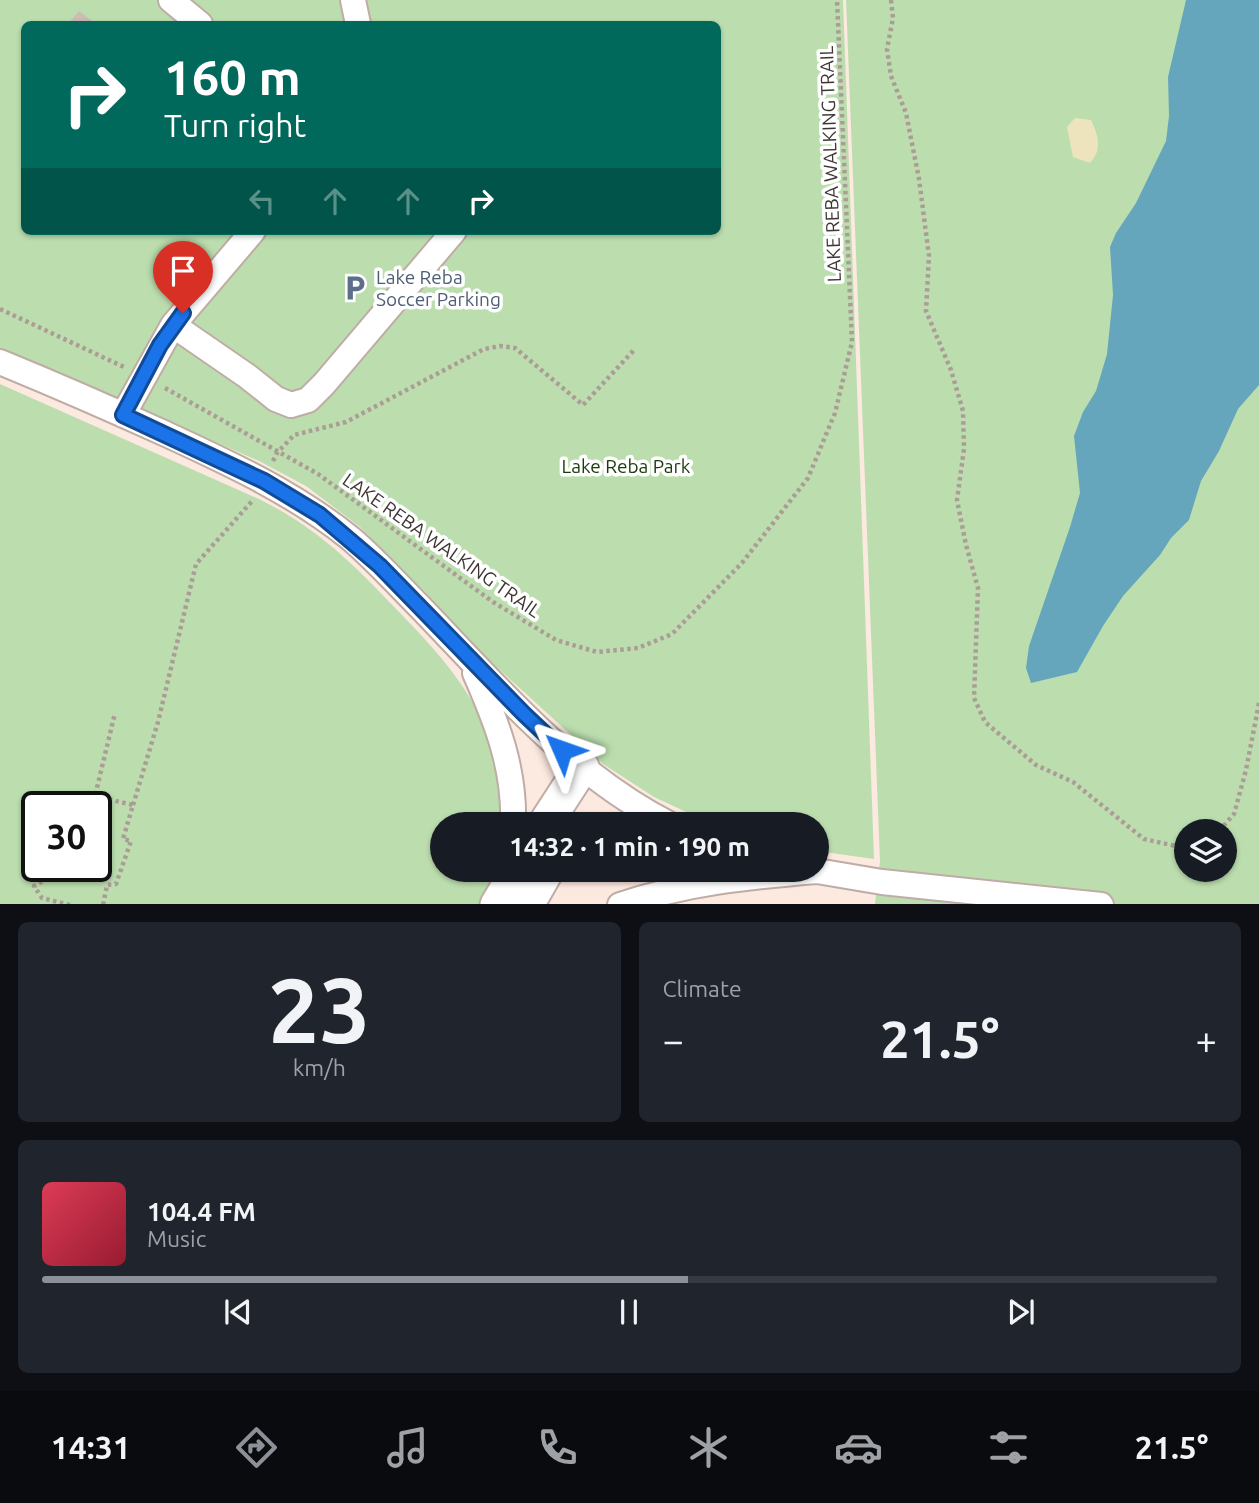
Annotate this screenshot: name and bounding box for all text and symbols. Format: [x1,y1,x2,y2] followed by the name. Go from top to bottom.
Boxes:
[815,45,845,283] street label: LAKE REBA WALKING TRAIL
[49,49,140,140] icon: right
[164,49,301,104] text: 160 m
[164,107,306,143] text: Turn right
[243,182,281,220] icon: left
[316,182,354,220] icon: ahead
[389,182,427,220] icon: ahead
[462,182,500,220] icon: right
[153,241,213,313] pin
[164,252,202,290] icon: arrive
[376,266,501,310] place label: Lake Reba Soccer Parking
[340,273,370,303] parking icon: Lake Reba Soccer Parking
[562,455,691,477] park label: Lake Reba Park
[339,468,545,622] street label: LAKE REBA WALKING TRAIL
[525,713,599,787] position arrow
[21,791,112,882] speed limit sign: 30
[1174,819,1237,882] map controls
[1174,819,1237,882] button: layers
[509,832,750,861] text: 14:32 · 1 min · 190 m
[268,958,371,1060] text: 23
[663,976,742,1001] text: Climate
[880,1010,999,1068] text: 21.5°
[663,1019,684,1061] text: −
[1196,1019,1217,1061] text: +
[293,1055,346,1080] text: km/h
[147,1197,256,1226] text: 104.4 FM
[147,1226,206,1251] text: Music
[219,1293,257,1331] icon: previous
[610,1293,648,1331] icon: pause
[1002,1293,1040,1331] icon: next
[232,1423,281,1472] icon: directions
[383,1423,432,1472] icon: music
[533,1423,582,1472] icon: phone
[684,1423,733,1472] icon: climate
[834,1423,883,1472] icon: car
[984,1423,1033,1472] icon: filters
[51,1429,131,1465] text: 14:31
[1135,1429,1208,1465] text: 21.5°

